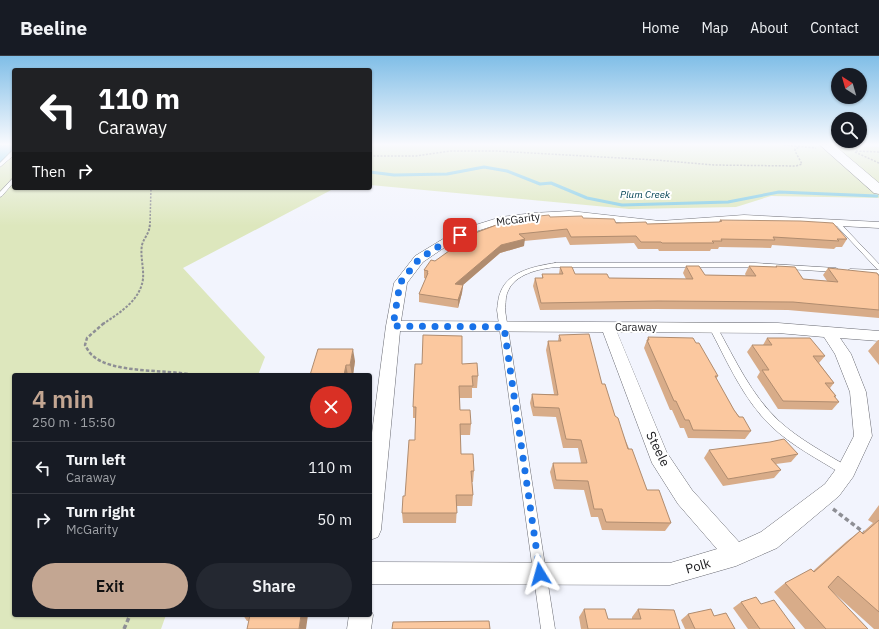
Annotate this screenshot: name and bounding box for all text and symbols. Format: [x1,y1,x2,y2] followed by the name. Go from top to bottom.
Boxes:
[20,16,87,40] text: Beeline
[642,19,679,37] text: Home
[701,19,728,37] text: Map
[750,19,788,37] text: About
[810,19,859,37] text: Contact
[831,68,867,104] north arrow
[831,68,867,148] map controls
[98,80,180,117] text: 110 m
[32,84,84,136] icon: left
[831,112,867,148] button: search
[98,116,167,139] text: Caraway
[74,160,96,182] icon: right
[32,162,66,181] text: Then
[620,188,671,201] water label: Plum Creek
[495,209,541,229] street label: McGarity
[443,218,477,252] pin
[449,224,471,246] icon: arrive
[615,320,658,334] street label: Caraway
[32,383,94,415] text: 4 min
[310,386,352,428] button: close
[32,414,115,431] text: 250 m · 15:50
[642,429,674,469] street label: Steele
[66,450,126,469] text: Turn left
[32,457,54,479] icon: left
[308,458,352,477] text: 110 m
[66,469,116,486] text: Caraway
[66,502,135,521] text: Turn right
[32,509,54,531] icon: right
[317,510,352,529] text: 50 m
[66,521,118,538] text: McGarity
[519,553,561,595] position arrow
[683,554,713,578] street label: Polk
[32,563,188,609] button: Exit
[196,563,352,609] button: Share

